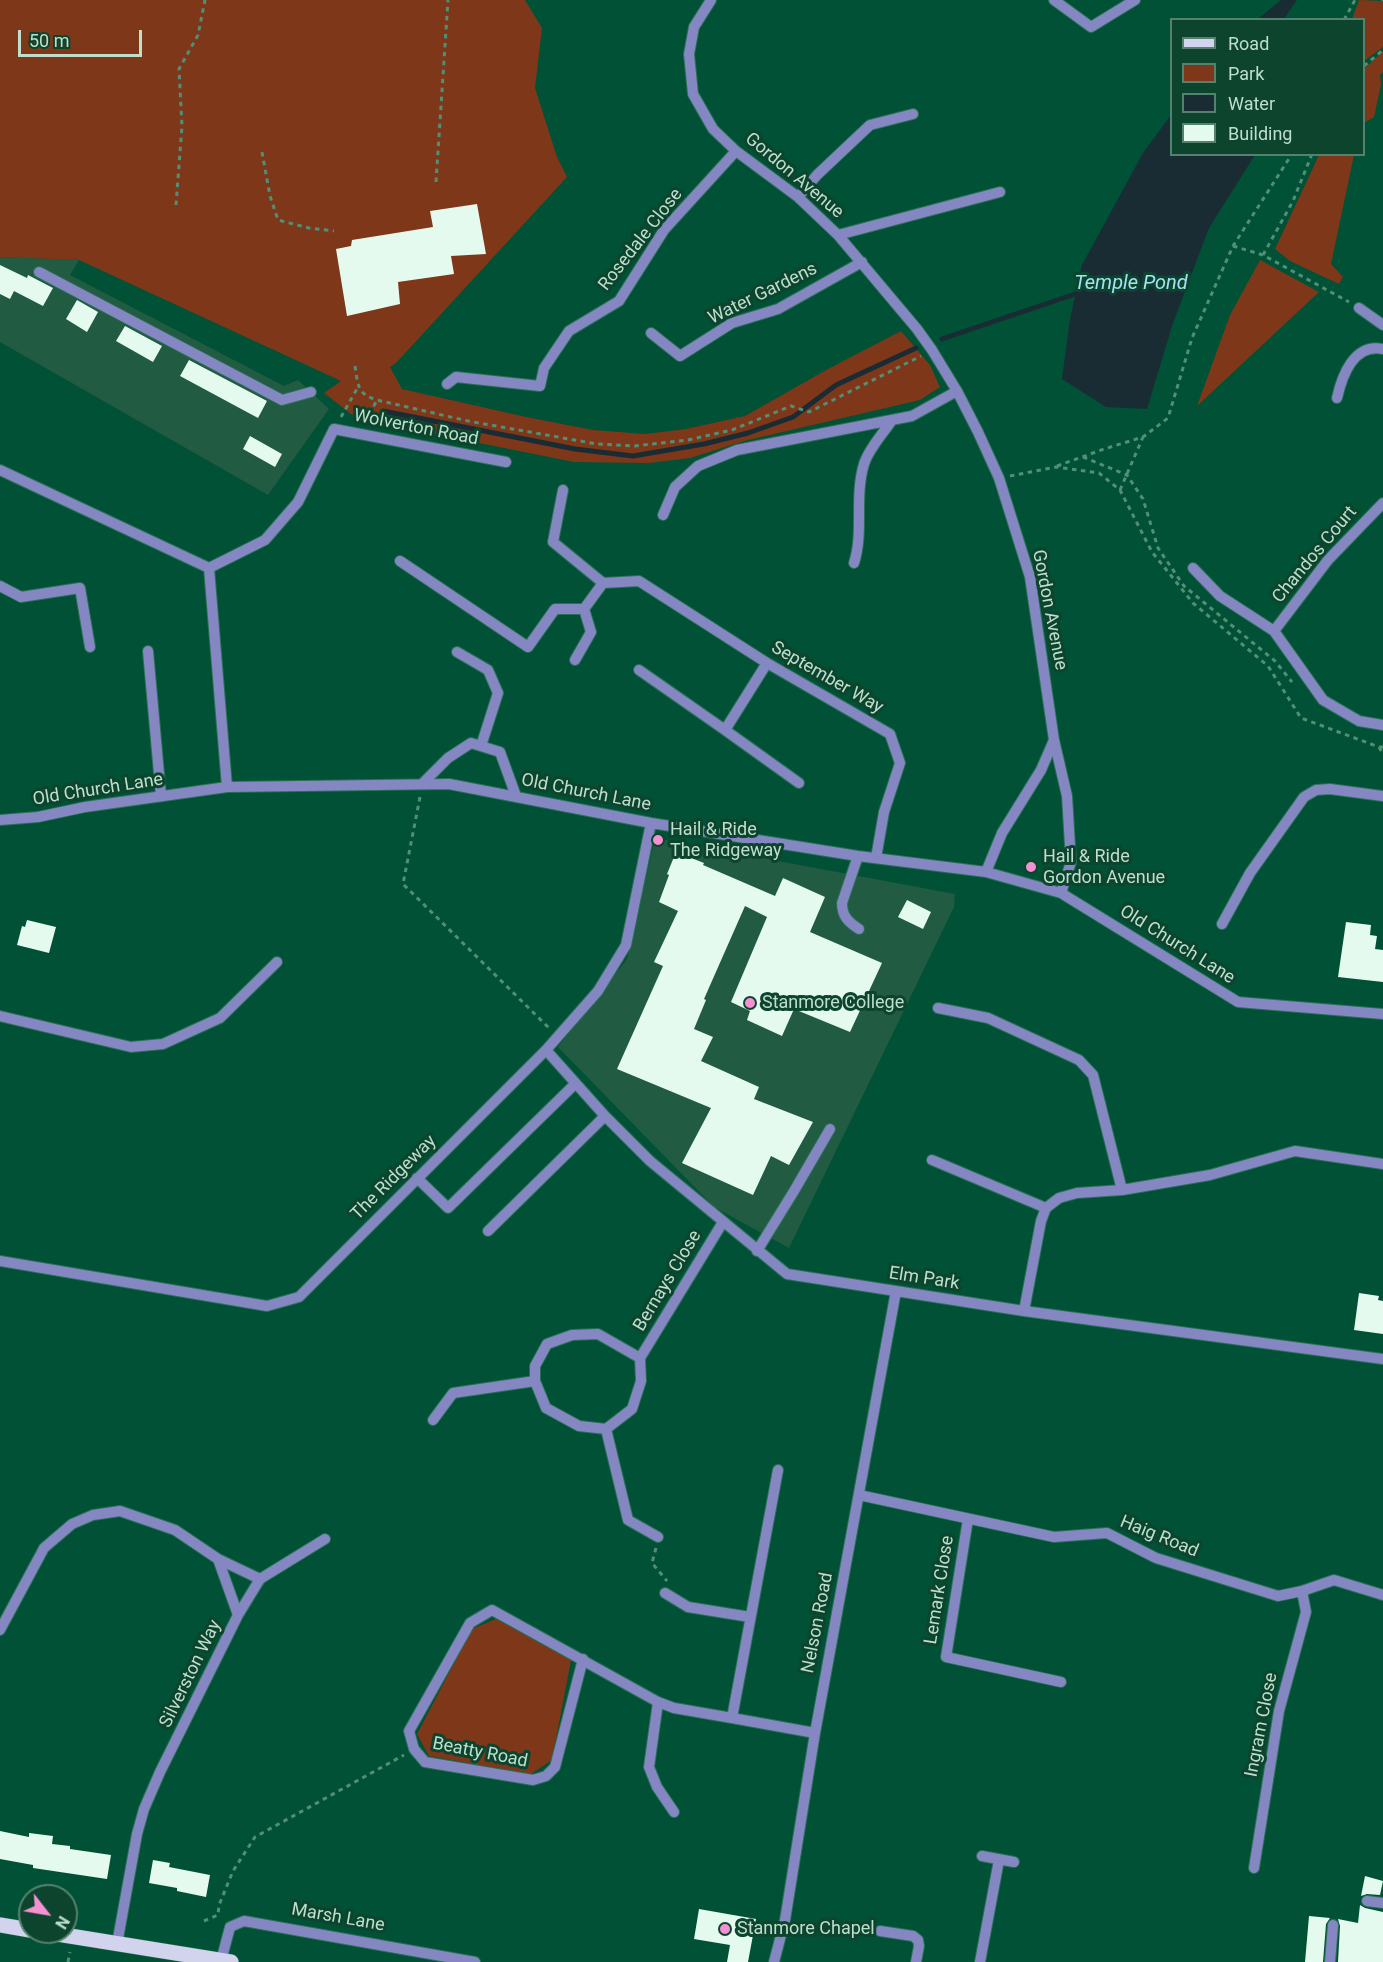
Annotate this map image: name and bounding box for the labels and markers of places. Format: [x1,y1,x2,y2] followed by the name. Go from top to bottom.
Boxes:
[670,819,782,862] place label: Hail & Ride The Ridgeway
[651,833,665,847] marker: Hail & Ride The Ridgeway
[1043,846,1165,888] place label: Hail & Ride Gordon Avenue
[1024,860,1038,874] marker: Hail & Ride Gordon Avenue
[762,992,904,1014] place label: Stanmore College
[743,996,757,1010] marker: Stanmore College
[737,1918,875,1940] place label: Stanmore Chapel
[718,1922,732,1936] marker: Stanmore Chapel

